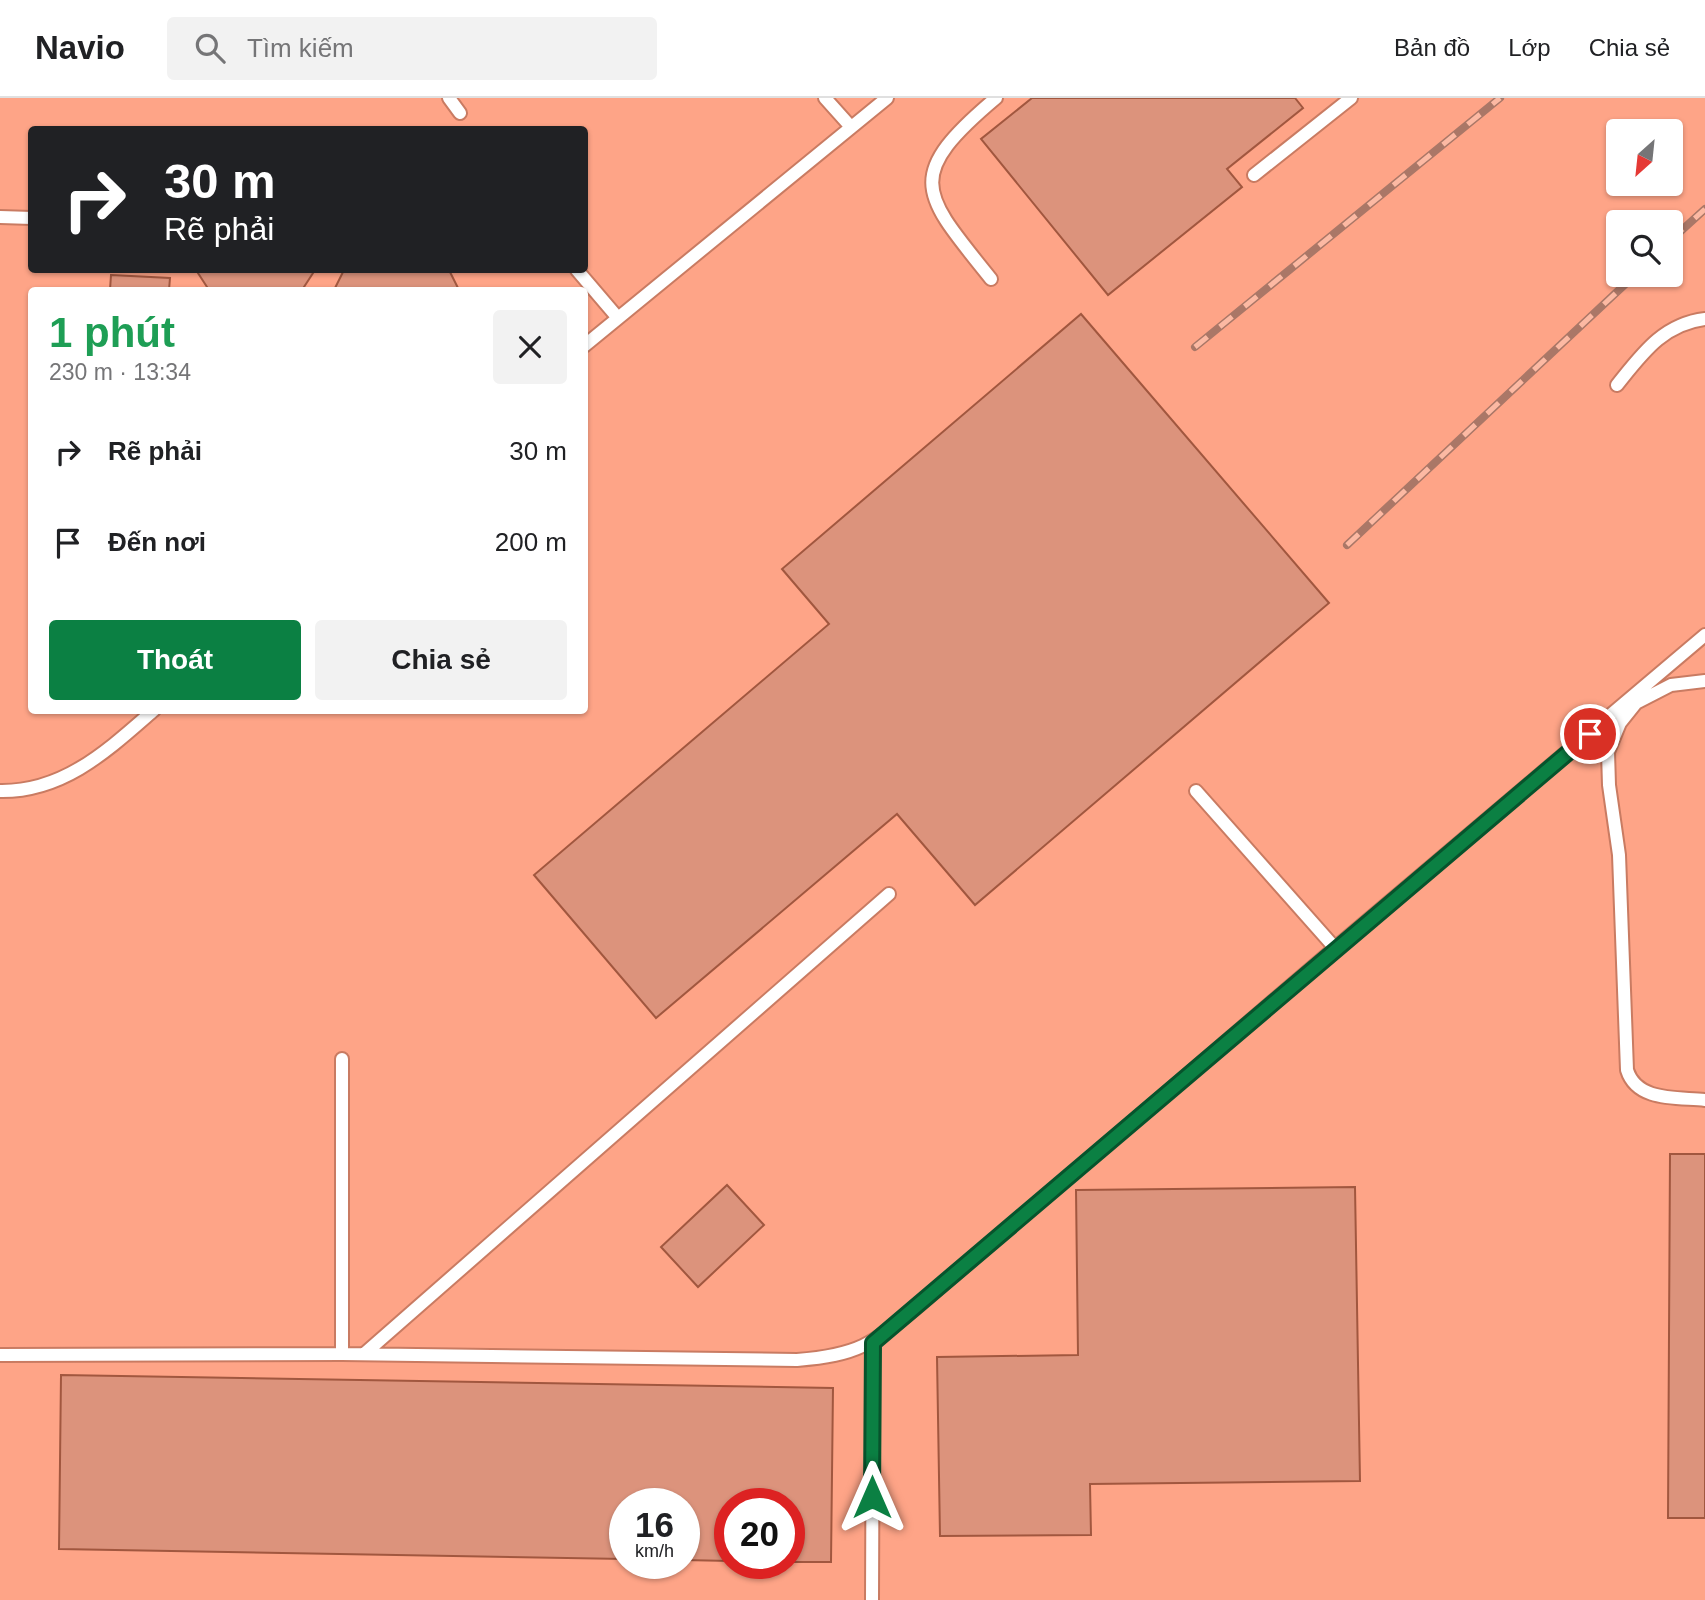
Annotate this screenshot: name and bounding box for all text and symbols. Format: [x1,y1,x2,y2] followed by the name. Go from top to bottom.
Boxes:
[167,17,657,80] search box
[35,29,125,66] text: Navio
[191,29,229,67] icon: search
[247,33,354,63] text: Tìm kiếm
[1394,34,1470,61] text: Bản đồ
[1508,34,1551,61] text: Lớp
[1589,34,1670,61] text: Chia sẻ
[1606,119,1684,196] north arrow
[1606,119,1683,287] map controls
[49,154,140,245] icon: right
[164,154,276,208] text: 30 m
[1606,210,1683,287] button: search
[164,211,274,247] text: Rẽ phải
[49,309,175,356] text: 1 phút
[493,310,567,384] button: close
[49,359,191,385] text: 230 m · 13:34
[49,433,87,471] icon: right
[108,436,202,466] text: Rẽ phải
[509,436,567,466] text: 30 m
[49,524,87,562] icon: arrive
[108,527,206,557] text: Đến nơi
[495,527,567,557] text: 200 m
[49,620,301,700] button: Thoát
[315,620,567,700] button: Chia sẻ
[1560,704,1620,764] pin
[1571,715,1609,753] icon: arrive
[835,1460,909,1534] position arrow
[714,1488,805,1579] speed limit sign: 20
[635,1505,674,1544] text: 16
[635,1541,674,1561] text: km/h

